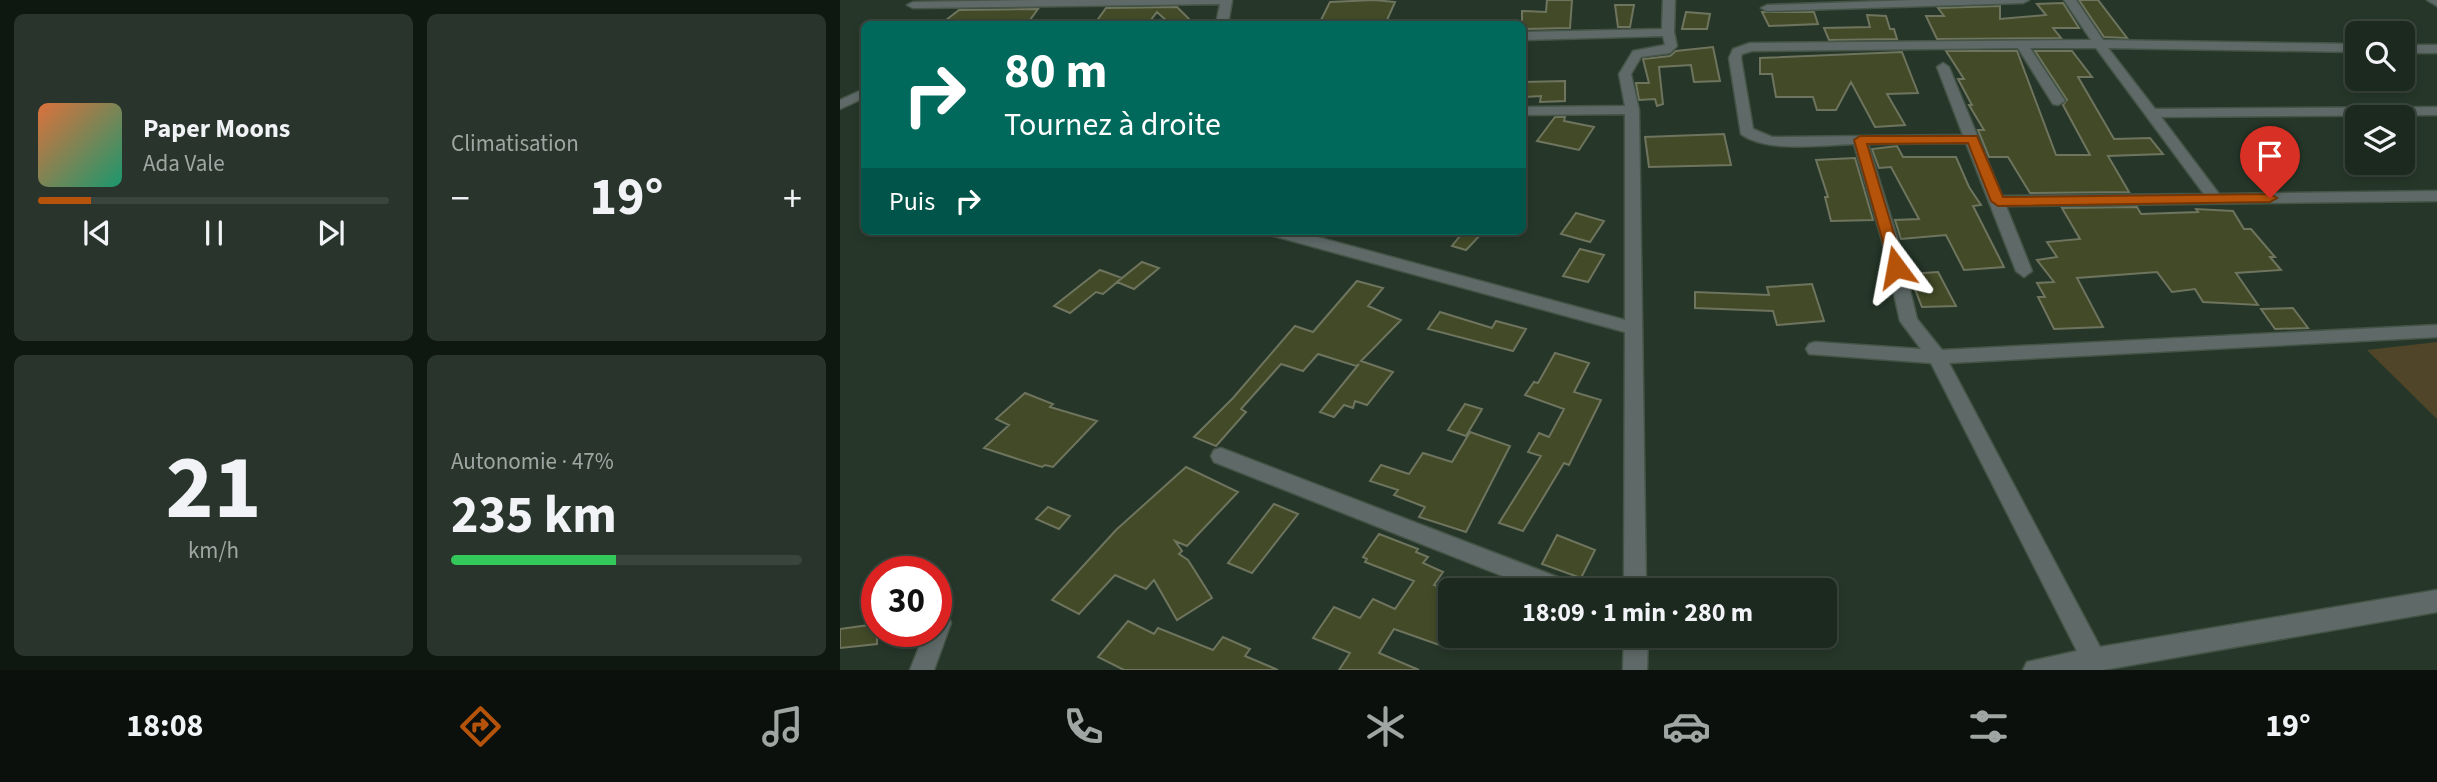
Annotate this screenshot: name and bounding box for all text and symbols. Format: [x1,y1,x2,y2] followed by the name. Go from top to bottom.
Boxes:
[2345,21,2415,175] map controls
[2345,21,2415,91] button: search
[1004,37,1108,107] text: 80 m
[889,49,980,140] icon: right
[1004,102,1221,148] text: Tournez à droite
[2345,105,2415,175] button: layers
[143,110,290,147] text: Paper Moons
[2240,126,2300,198] pin
[451,127,579,160] text: Climatisation
[2251,137,2289,175] icon: arrive
[143,147,225,180] text: Ada Vale
[590,161,663,235] text: 19°
[451,172,470,226] text: −
[783,172,802,226] text: +
[949,182,987,220] icon: right
[889,183,935,220] text: Puis
[78,214,116,252] icon: previous
[195,214,233,252] icon: pause
[312,214,350,252] icon: next
[1859,230,1933,304] position arrow
[165,424,262,553] text: 21
[451,445,614,478] text: Autonomie · 47%
[451,479,617,553] text: 235 km
[188,534,239,567] text: km/h
[861,556,952,647] speed limit sign: 30
[1522,594,1753,631] text: 18:09 · 1 min · 280 m
[456,702,505,751] icon: directions
[758,702,807,751] icon: music
[1059,702,1108,751] icon: phone
[1361,702,1410,751] icon: climate
[1662,702,1711,751] icon: car
[1964,702,2013,751] icon: filters
[126,703,203,749] text: 18:08
[2265,703,2311,749] text: 19°

